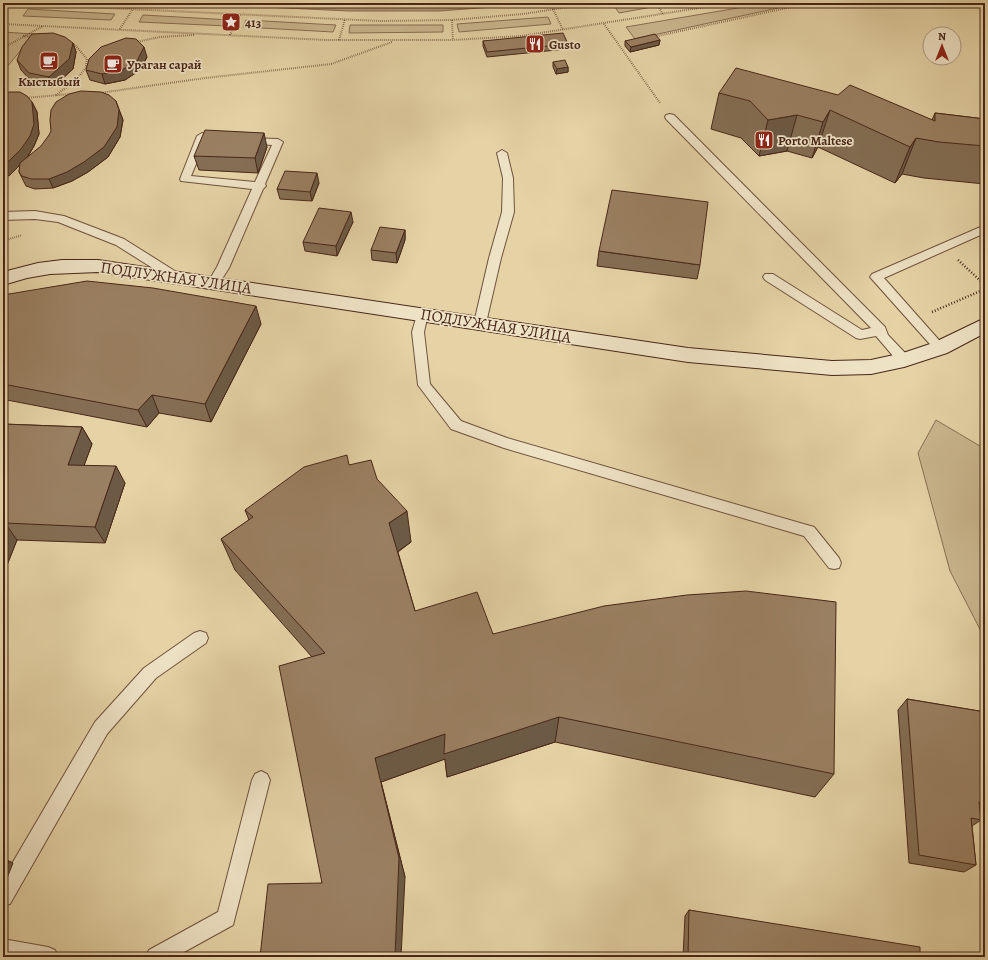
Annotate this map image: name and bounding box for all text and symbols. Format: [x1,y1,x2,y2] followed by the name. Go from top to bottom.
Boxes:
[220,11,242,33] place icon: 413
[245,14,262,31] place label: 413
[922,26,962,66] north arrow
[938,29,946,44] text: N
[524,33,546,55] restaurant icon: Gusto
[549,36,581,53] place label: Gusto
[38,50,60,72] cafe icon: Кыстыбый
[102,53,124,75] cafe icon: Ураган сарай
[127,56,202,73] place label: Ураган сарай
[18,73,80,90] place label: Кыстыбый
[753,129,775,151] restaurant icon: Porto Maltese
[778,132,853,149] place label: Porto Maltese
[99,256,254,300] street label: ПОДЛУЖНАЯ УЛИЦА
[419,303,574,349] street label: ПОДЛУЖНАЯ УЛИЦА

